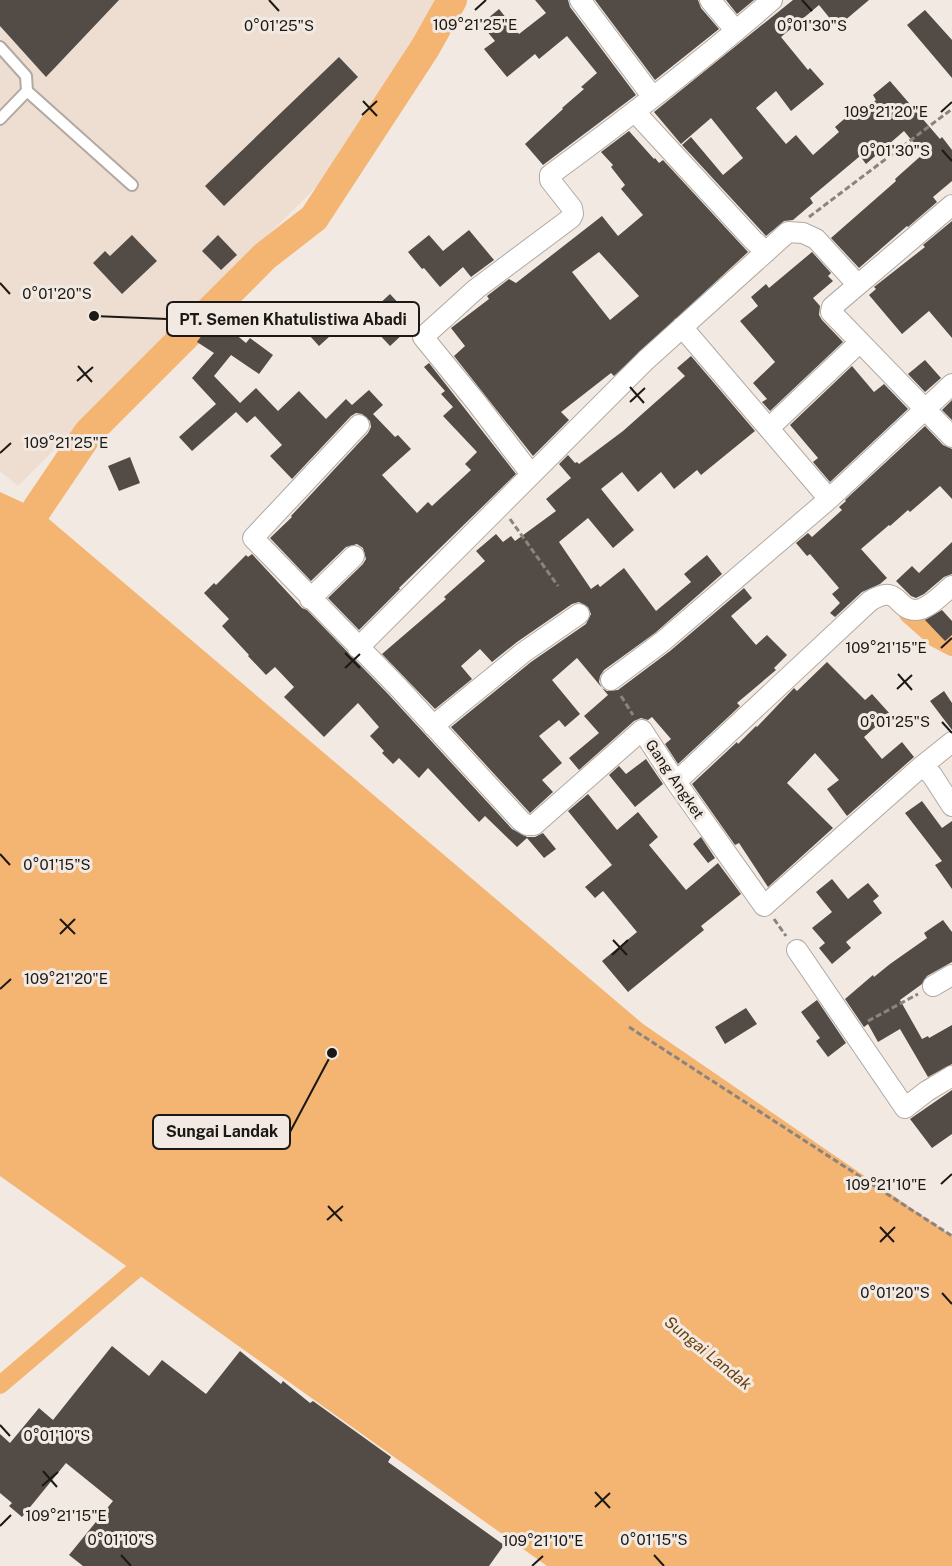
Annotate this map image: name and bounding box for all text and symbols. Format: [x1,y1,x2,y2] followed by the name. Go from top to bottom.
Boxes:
[433,16,517,33] text: 109°21'25"E
[244,17,314,34] text: 0°01'25"S
[777,17,847,34] text: 0°01'30"S
[844,103,928,120] text: 109°21'20"E
[860,142,930,159] text: 0°01'30"S
[22,285,92,302] text: 0°01'20"S
[167,302,419,336] callout: PT. Semen Khatulistiwa Abadi
[179,310,407,329] text: PT. Semen Khatulistiwa Abadi
[24,434,108,451] text: 109°21'25"E
[845,639,927,656] text: 109°21'15"E
[860,713,930,730] text: 0°01'25"S
[642,736,708,822] street label: Gang Angket
[23,856,91,873] text: 0°01'15"S
[24,970,108,987] text: 109°21'20"E
[153,1115,290,1149] callout: Sungai Landak
[166,1122,278,1141] text: Sungai Landak
[845,1176,927,1193] text: 109°21'10"E
[860,1284,930,1301] text: 0°01'20"S
[661,1312,756,1394] water label: Sungai Landak
[24,1427,90,1444] text: 0°01'10"S
[25,1507,107,1524] text: 109°21'15"E
[88,1531,154,1548] text: 0°01'10"S
[620,1531,688,1548] text: 0°01'15"S
[502,1532,584,1549] text: 109°21'10"E

